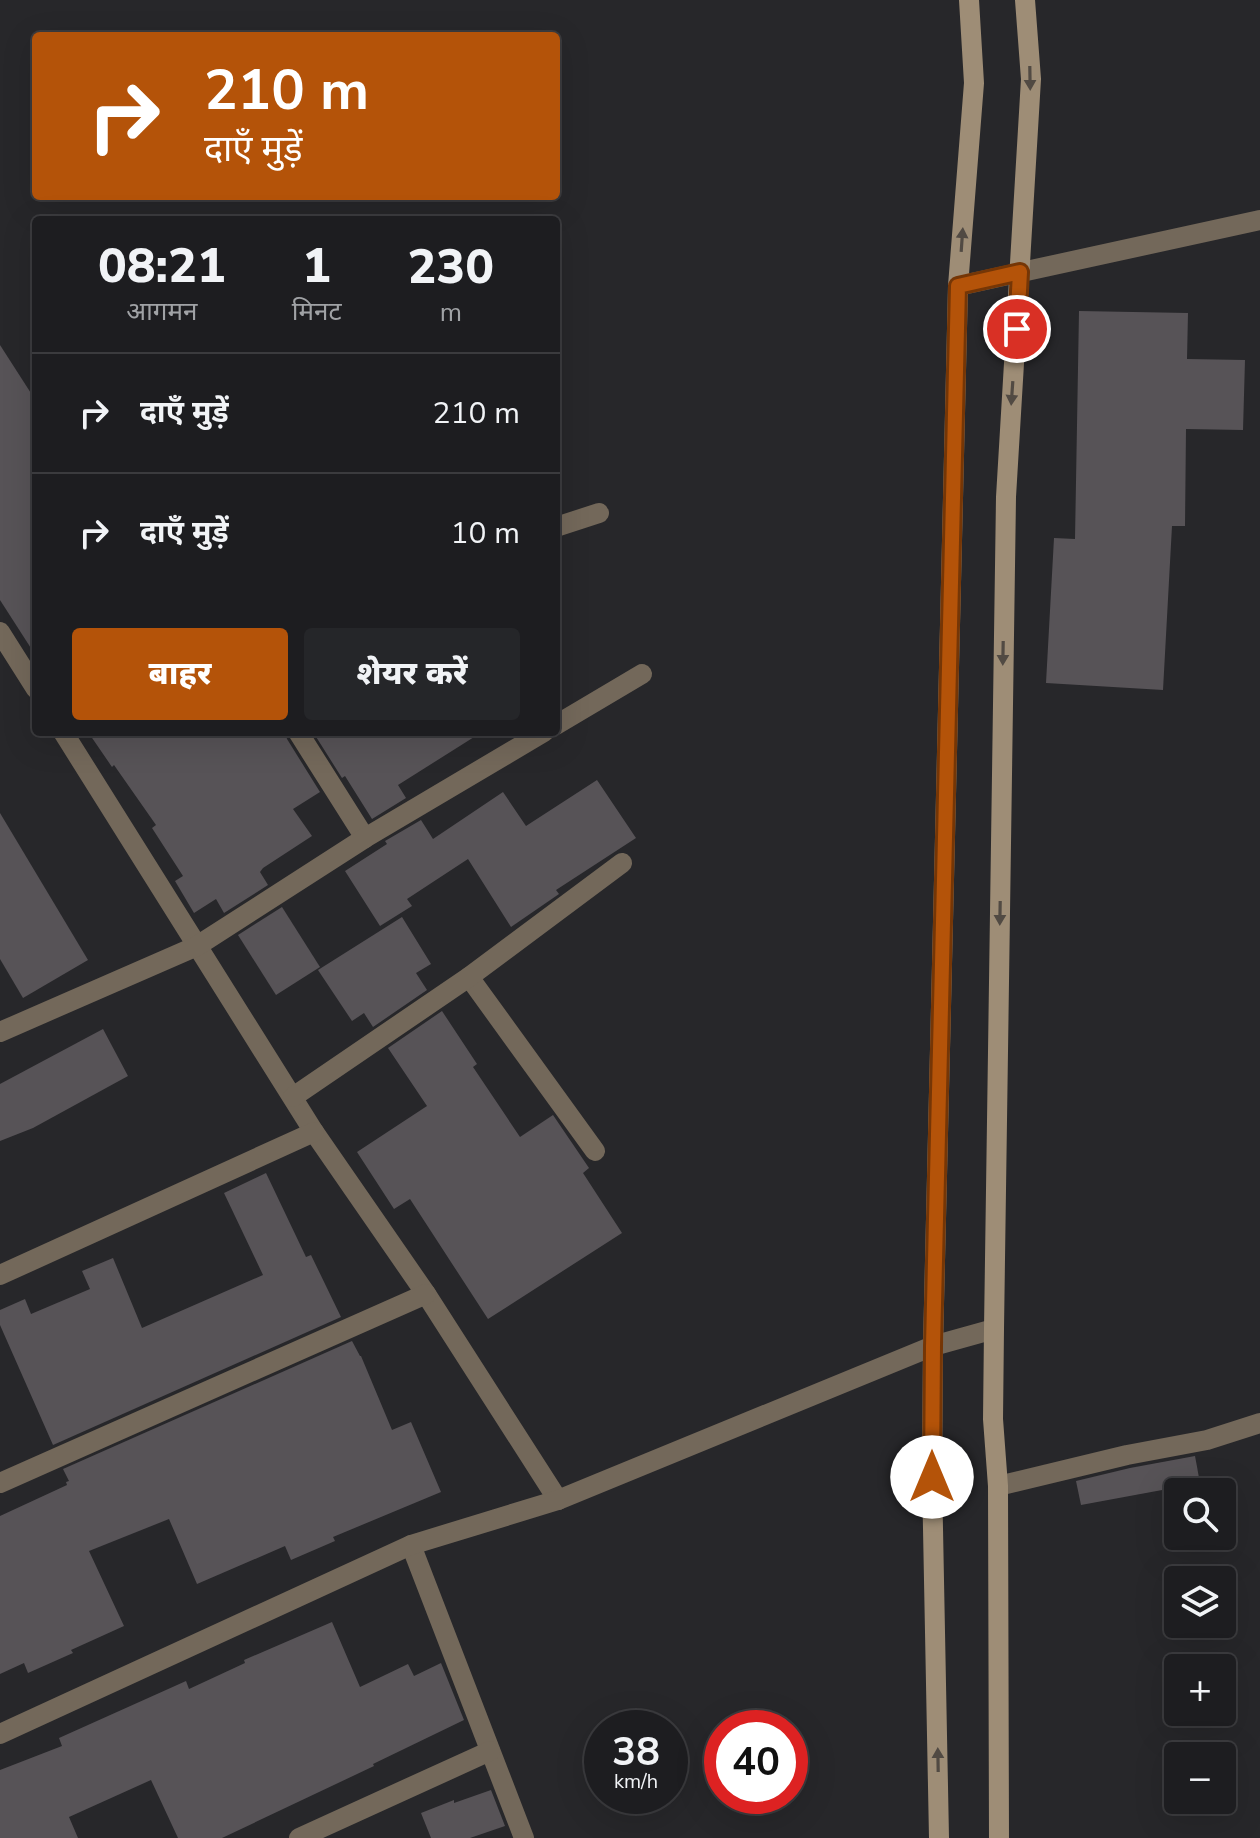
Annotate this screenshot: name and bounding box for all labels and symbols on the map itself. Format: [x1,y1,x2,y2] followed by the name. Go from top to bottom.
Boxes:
[1023,66,1036,91] one-way arrow
[956,228,969,253] one-way arrow
[983,295,1051,363] pin
[1005,381,1018,406] one-way arrow
[997,641,1010,666] one-way arrow
[994,901,1006,926] one-way arrow
[890,1435,974,1519] position arrow
[704,1710,808,1814] speed limit sign: 40
[931,1747,944,1772] one-way arrow

